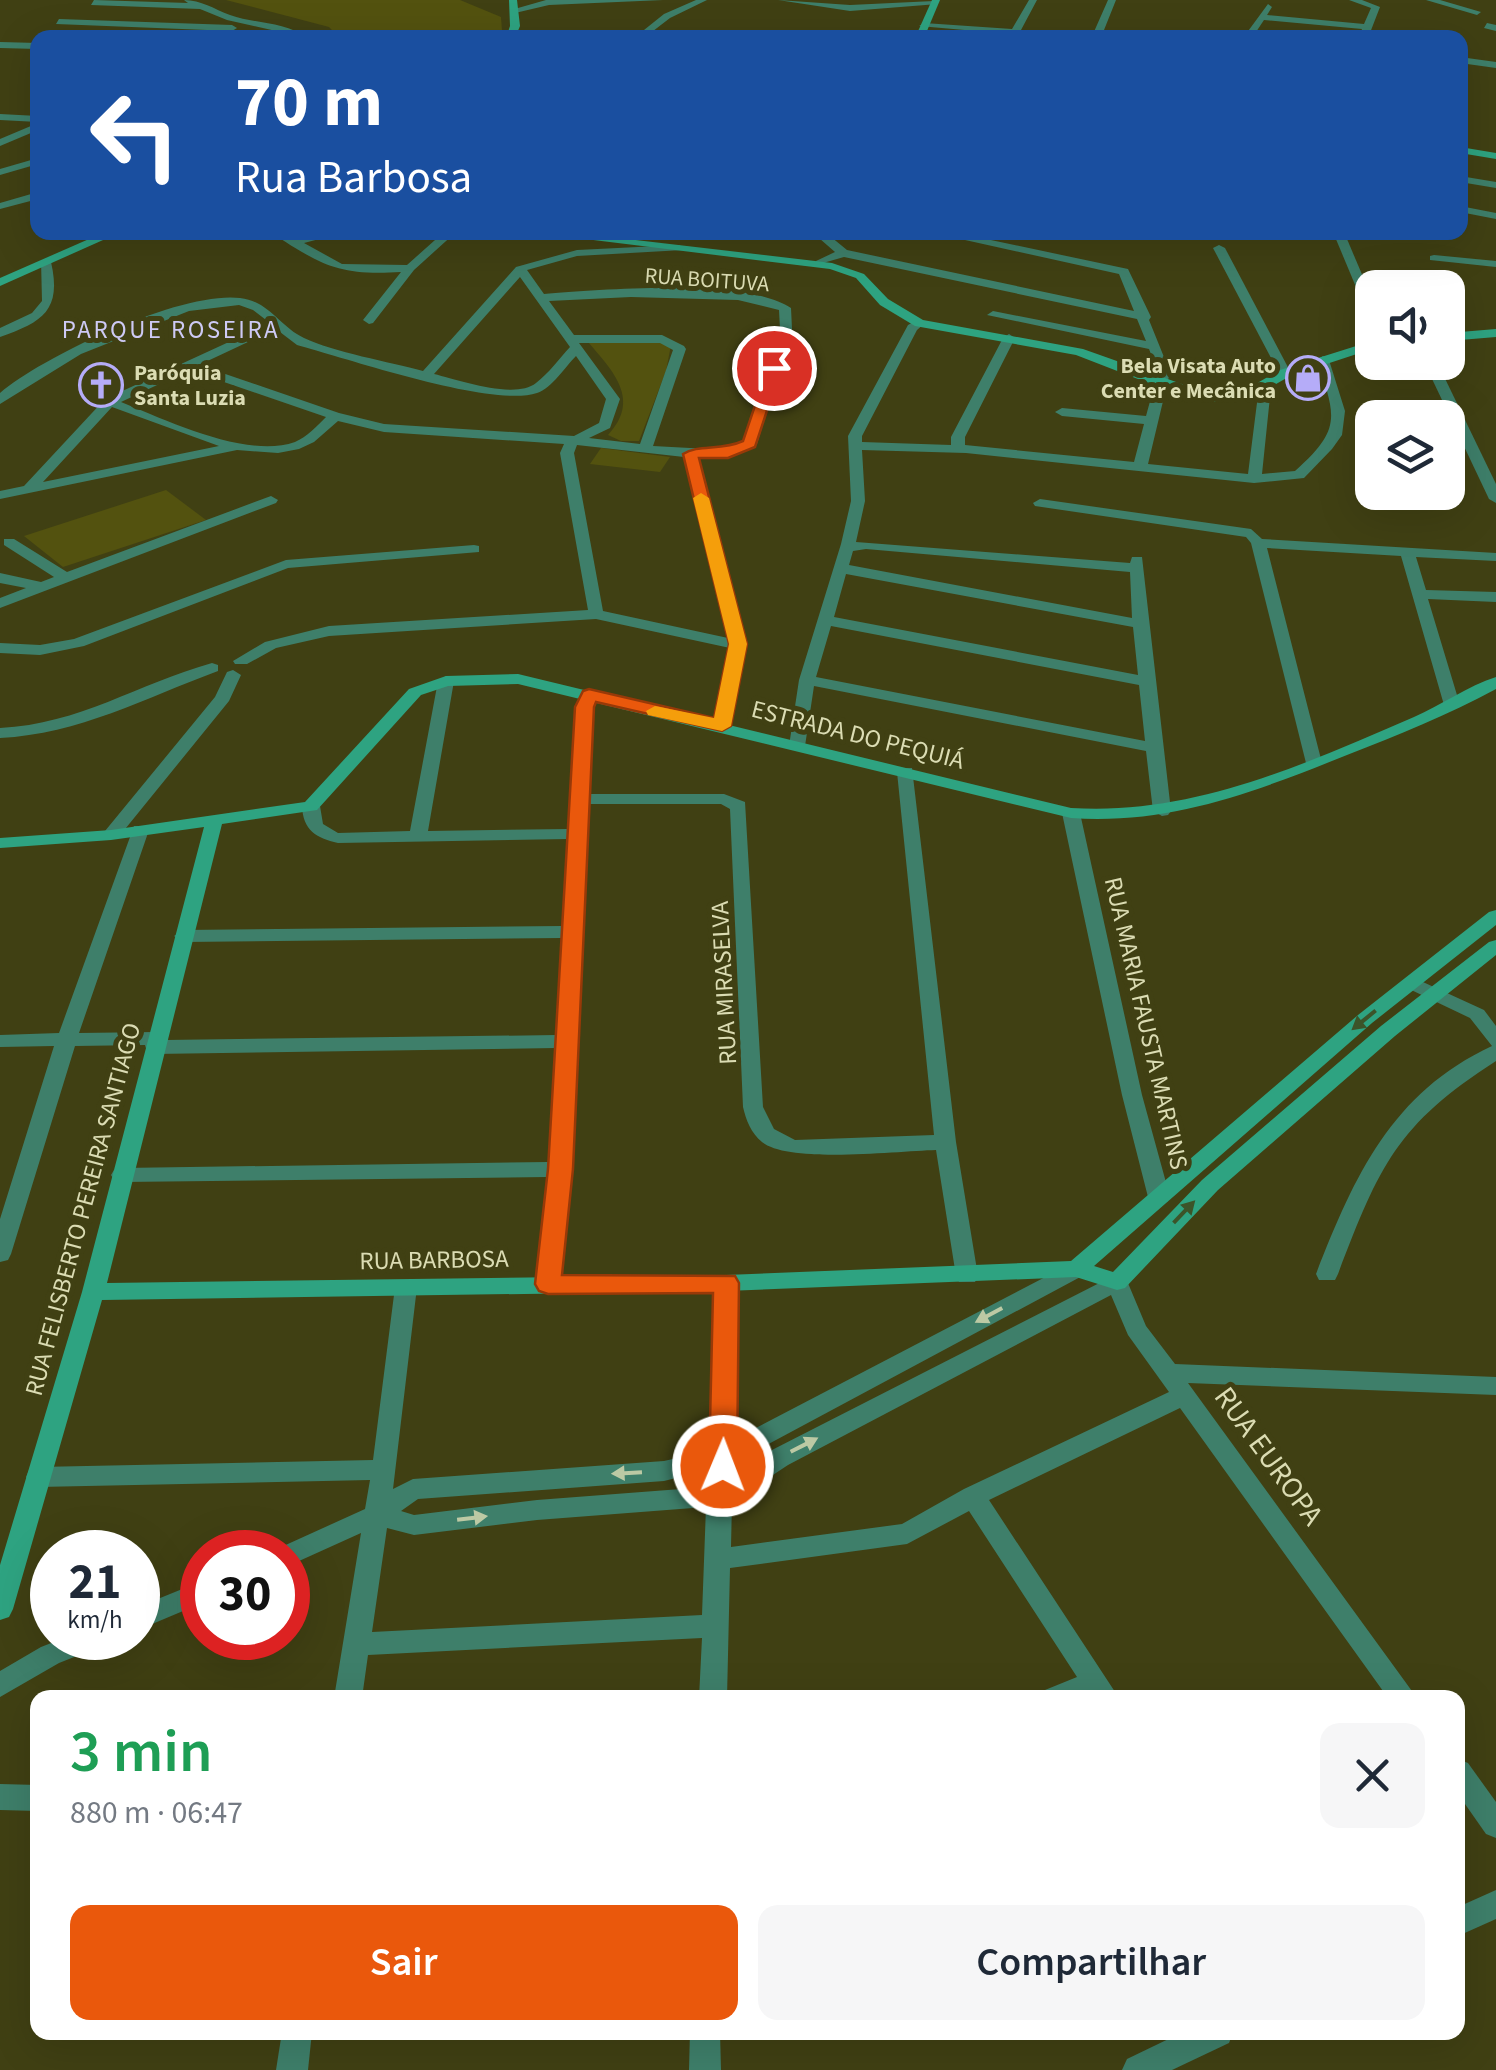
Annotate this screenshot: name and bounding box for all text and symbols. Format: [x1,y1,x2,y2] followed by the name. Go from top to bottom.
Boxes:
[235,53,383,153] text: 70 m
[70,70,200,200] icon: left
[235,146,472,210] text: Rua Barbosa
[644,260,770,300] street label: RUA BOITUVA
[1355,270,1465,510] map controls
[1355,270,1465,380] button: sound
[62,312,280,348] district label: PARQUE ROSEIRA
[732,326,817,411] pin
[747,341,802,396] icon: arrive
[1101,350,1276,407] place label: Bela Visata Auto Center e Mecânica
[1285,355,1331,401] shop icon: Bela Visata Auto Center e Mecânica
[134,357,246,414] place label: Paróquia Santa Luzia
[78,362,124,408] church icon: Paróquia Santa Luzia
[1355,400,1465,510] button: layers
[748,691,968,779] street label: ESTRADA DO PEQUIÁ
[1095,873,1197,1173] street label: RUA MARIA FAUSTA MARTINS
[702,900,746,1066] street label: RUA MIRASELVA
[1352,1009,1377,1030] one-way arrow
[16,1019,150,1400] street label: RUA FELISBERTO PEREIRA SANTIAGO
[1172,1200,1195,1224] one-way arrow
[359,1241,509,1279] street label: RUA BARBOSA
[975,1306,1004,1323] one-way arrow
[1204,1378,1334,1535] street label: RUA EUROPA
[671,1414,775,1518] position arrow
[789,1437,818,1454] one-way arrow
[611,1465,643,1481] one-way arrow
[457,1510,488,1526] one-way arrow
[180,1530,310,1660] speed limit sign: 30
[69,1547,121,1618] text: 21
[67,1602,123,1638] text: km/h
[70,1710,213,1795] text: 3 min
[1320,1723,1425,1828] button: close
[70,1790,243,1836] text: 880 m · 06:47
[70,1905,738,2020] button: Sair
[758,1905,1425,2020] button: Compartilhar

